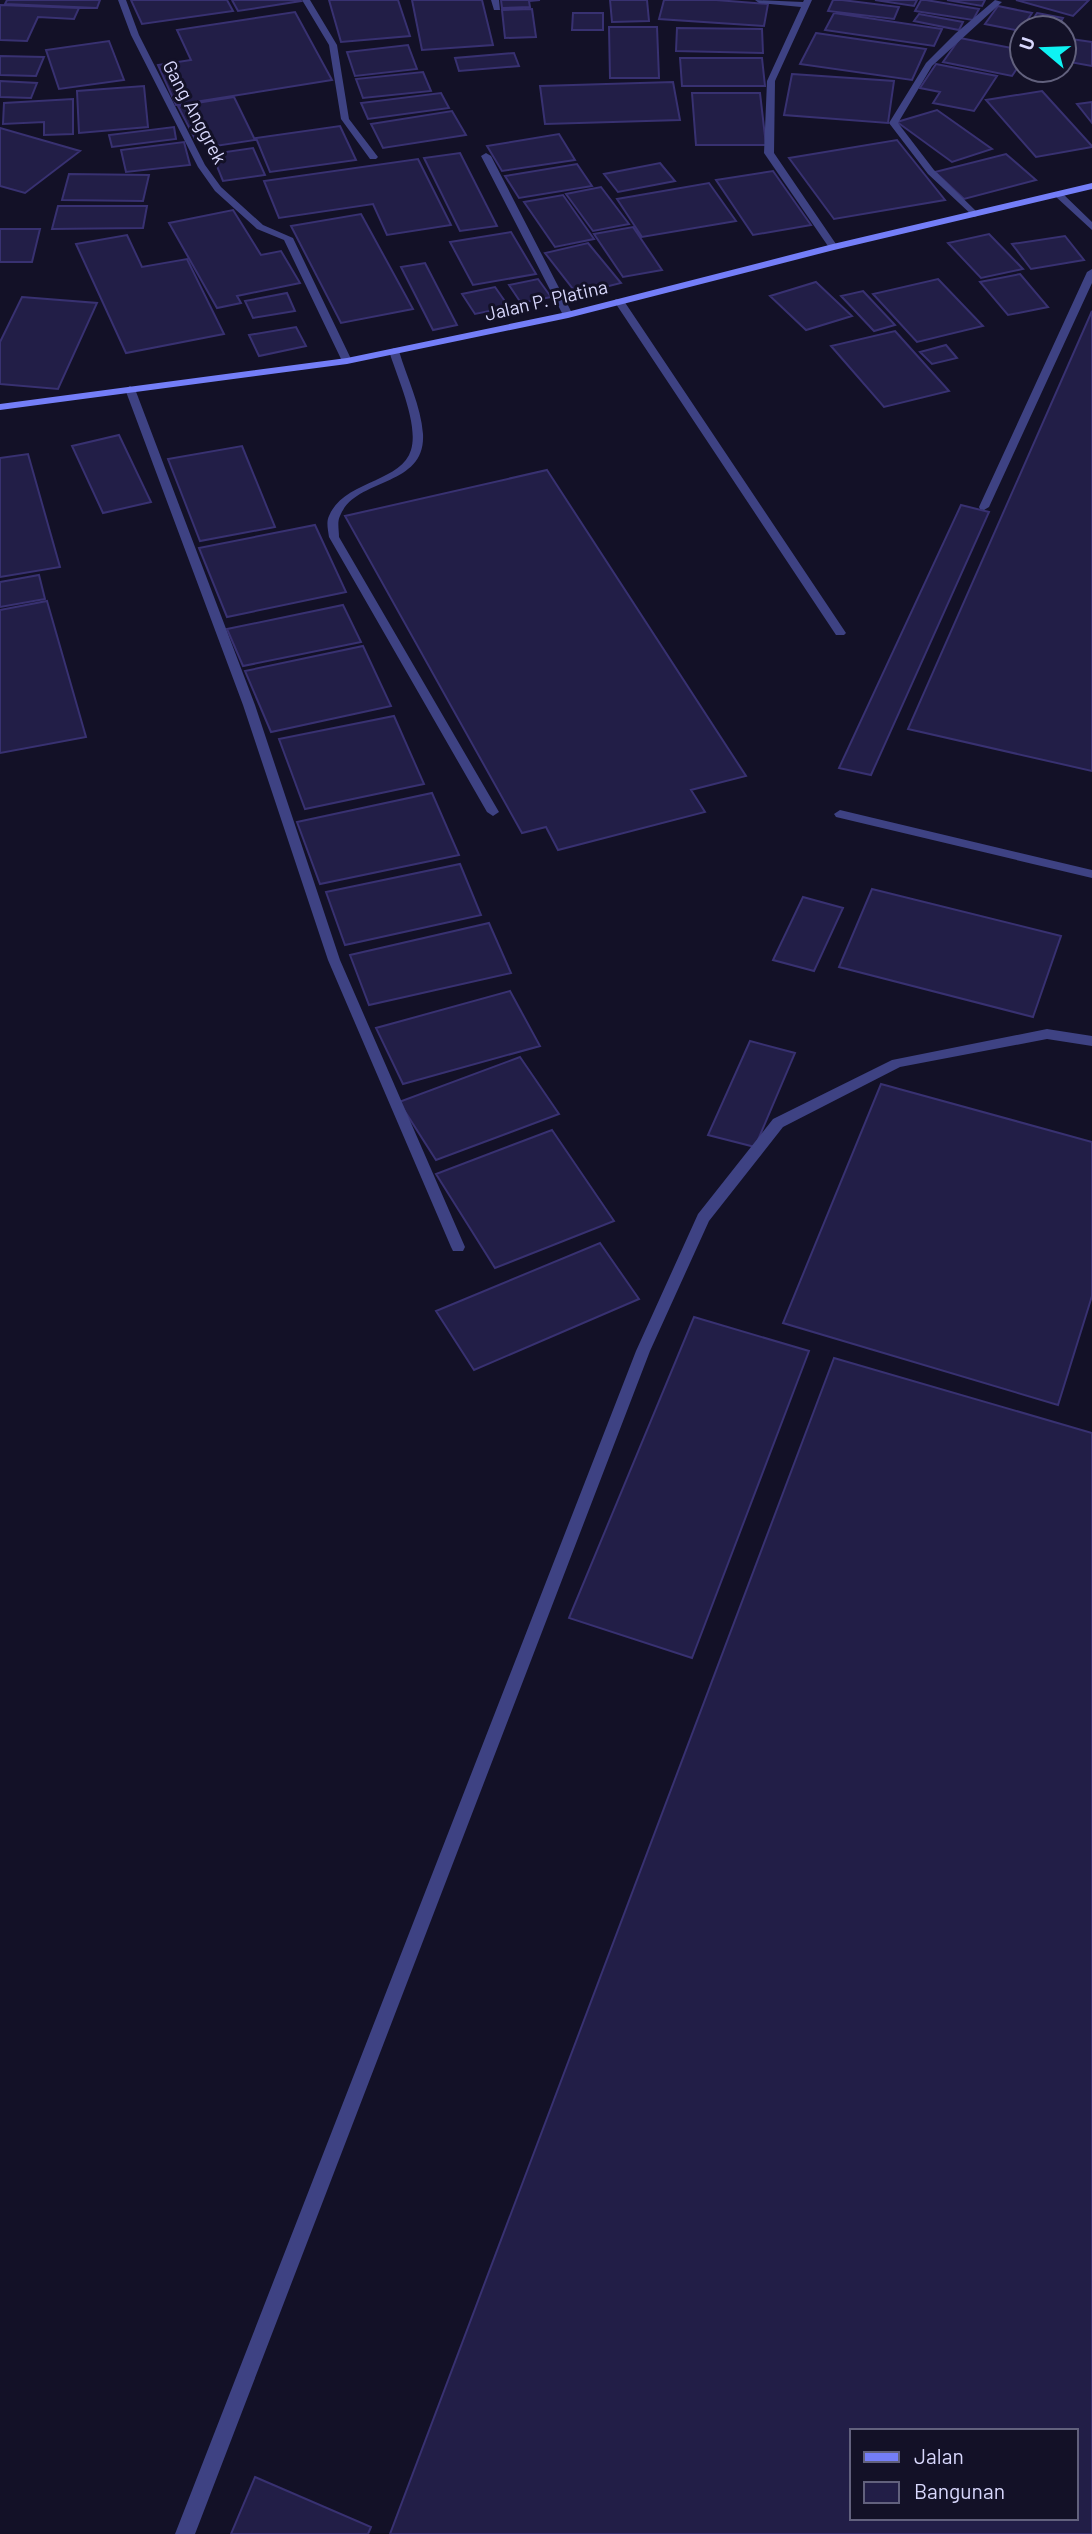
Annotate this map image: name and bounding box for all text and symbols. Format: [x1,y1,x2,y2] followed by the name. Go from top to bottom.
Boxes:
[1008,14,1078,84] north arrow
[1014,34,1039,53] text: U
[159,56,232,167] street label: Gang Anggrek
[482,274,610,325] street label: Jalan P. Platina
[850,2429,1078,2520] legend
[914,2443,964,2468] text: Jalan
[914,2478,1005,2503] text: Bangunan

